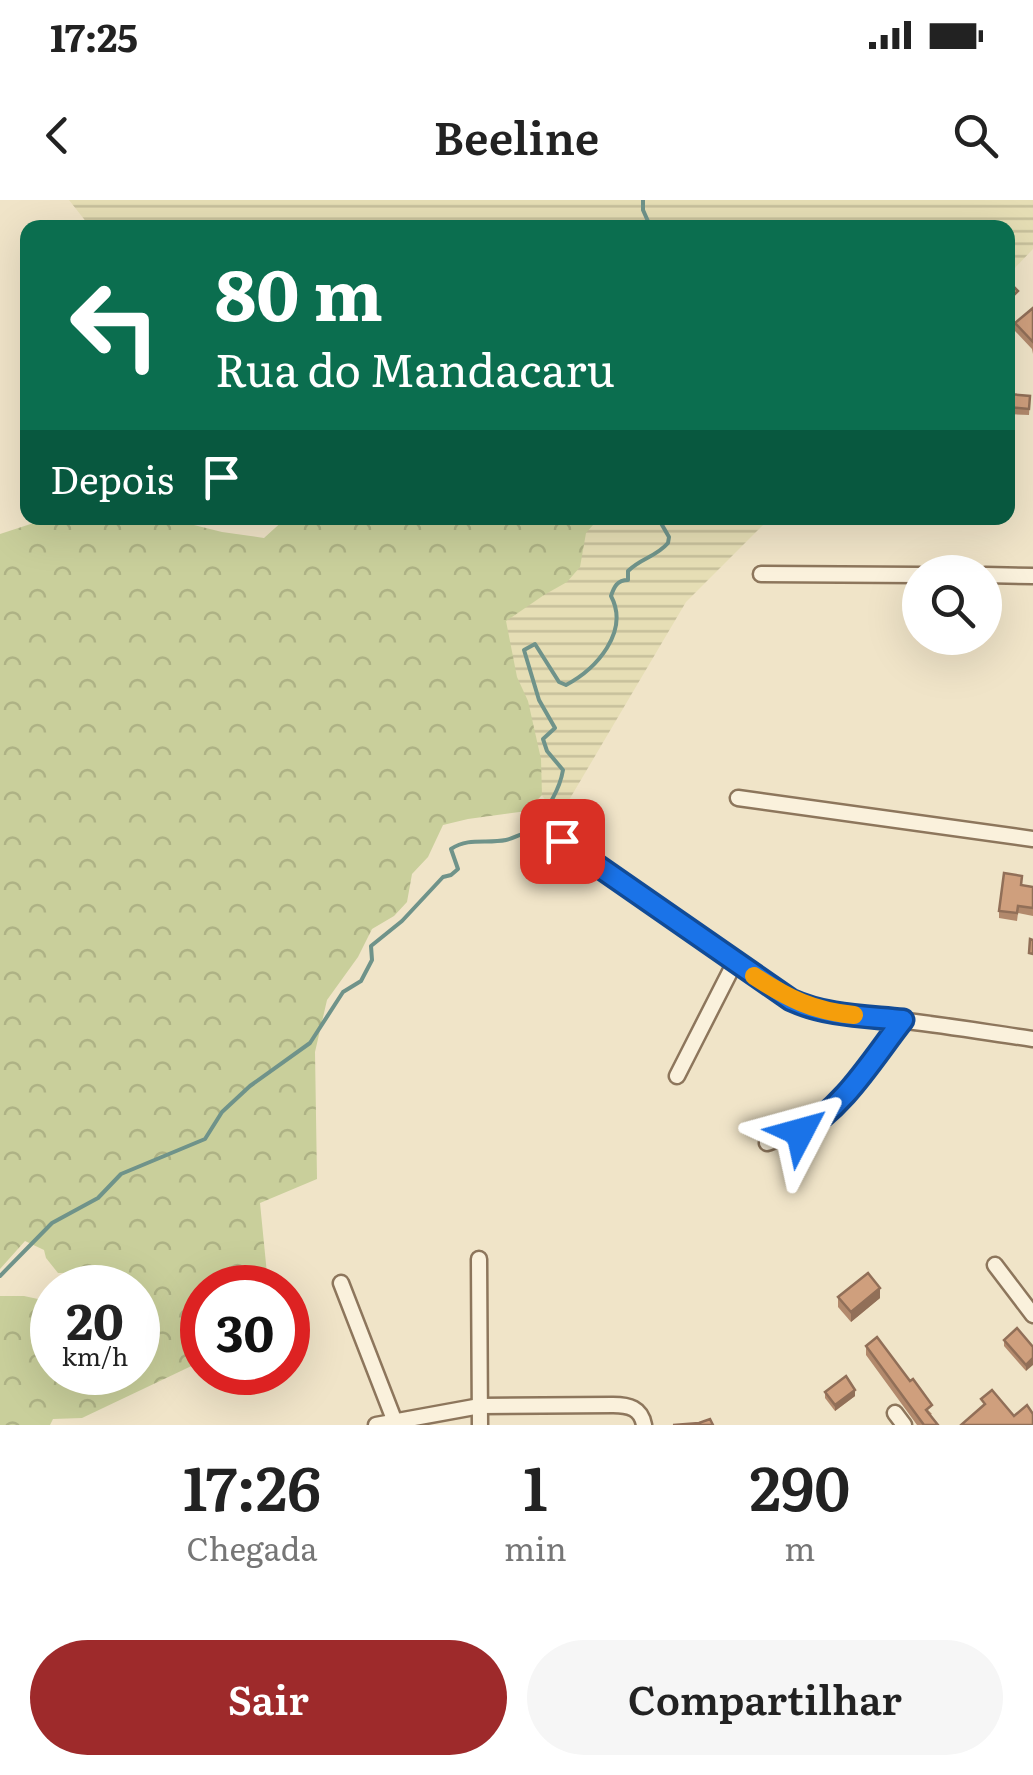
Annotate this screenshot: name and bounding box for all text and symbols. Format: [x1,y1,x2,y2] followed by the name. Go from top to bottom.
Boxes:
[50,7,138,64] text: 17:25
[434,102,599,169] text: Beeline
[30,108,85,163] icon: back
[948,108,1003,163] icon: search
[215,239,383,343] text: 80 m
[50,260,180,390] icon: left
[215,334,615,401] text: Rua do Mandacaru
[50,449,174,506] text: Depois
[194,450,249,505] icon: arrive
[902,555,1002,655] map controls
[902,555,1002,655] button: search
[520,799,605,884] pin
[535,814,590,869] icon: arrive
[748,1080,852,1184] position arrow
[180,1265,310,1395] speed limit sign: 30
[66,1281,124,1355] text: 20
[62,1337,128,1374] text: km/h
[183,1440,321,1529] text: 17:26
[523,1440,548,1529] text: 1
[750,1440,850,1529] text: 290
[186,1523,317,1571] text: Chegada
[504,1523,567,1571] text: min
[784,1523,815,1571] text: m
[30,1640,507,1755] button: Sair
[527,1640,1003,1755] button: Compartilhar

